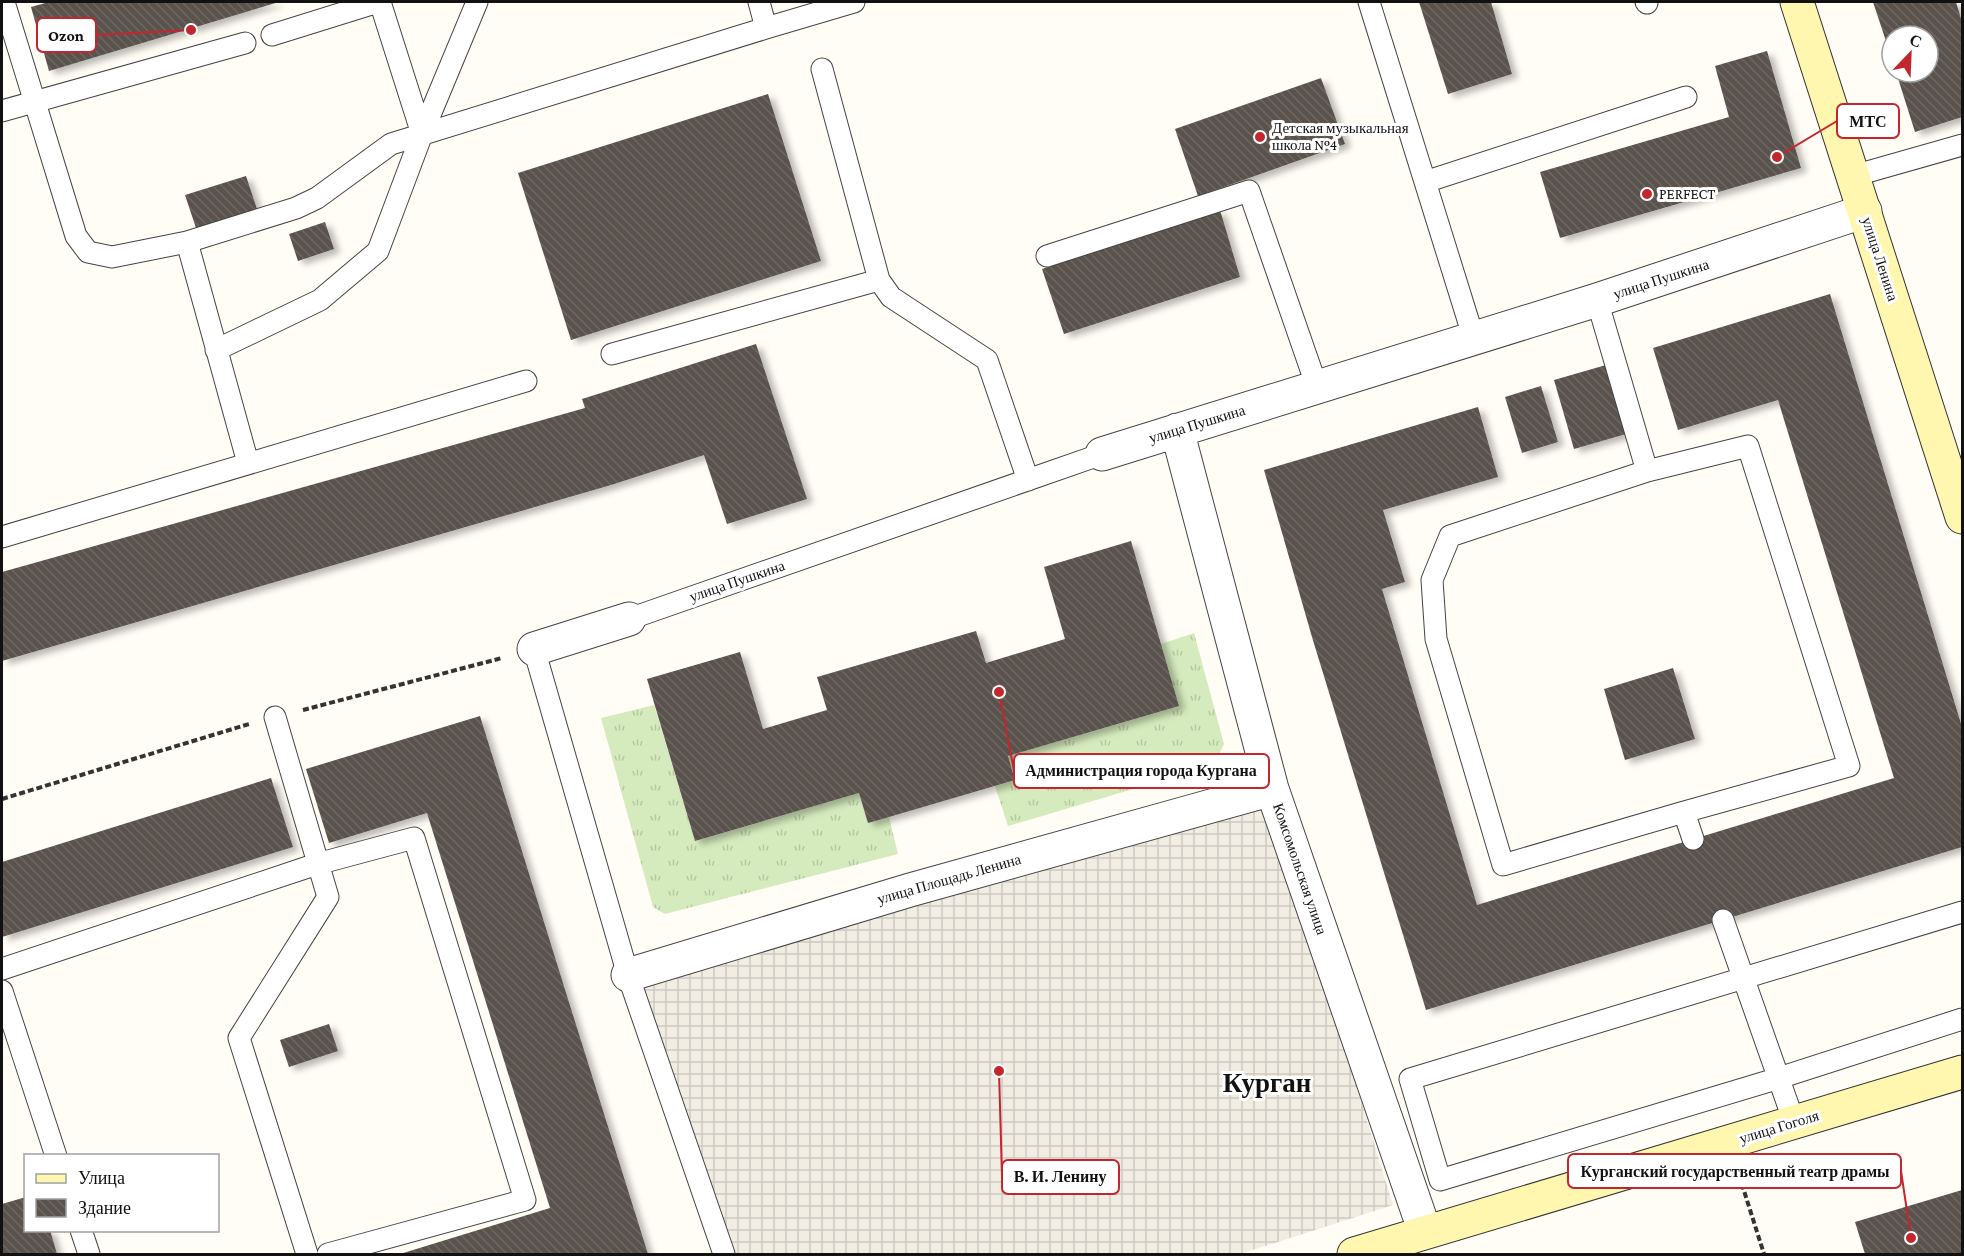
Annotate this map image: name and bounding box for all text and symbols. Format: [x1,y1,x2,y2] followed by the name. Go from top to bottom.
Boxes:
[37,18,96,52] callout: Ozon
[1880,24,1940,84] north arrow
[48,27,84,44] text: Ozon
[1907,31,1924,51] text: С
[1837,104,1899,138] callout: МТС
[1849,113,1887,130] text: МТС
[1272,120,1409,153] place label: Детская музыкальная школа №4
[1253,130,1267,144] marker: Детская музыкальная школа №4
[1659,186,1715,202] place label: PERFECT
[1640,187,1654,201] marker: PERFECT
[1859,215,1901,303] street label: улица Ленина
[1611,256,1711,302] street label: улица Пушкина
[1147,402,1247,446] street label: улица Пушкина
[687,557,787,605] street label: улица Пушкина
[1014,754,1269,788] callout: Администрация города Кургана
[1025,762,1257,780] text: Администрация города Кургана
[1270,801,1330,937] street label: Комсомольская улица
[875,851,1023,907] street label: улица Площадь Ленина
[1223,1068,1311,1098] district label: Курган
[1737,1107,1821,1147] street label: улица Гоголя
[24,1154,219,1232] legend
[1568,1154,1901,1188] callout: Курганский государственный театр драмы
[1002,1160,1119,1194] callout: В. И. Ленину
[1580,1163,1890,1181] text: Курганский государственный театр драмы
[78,1168,125,1188] text: Улица
[1014,1168,1106,1186] text: В. И. Ленину
[78,1198,131,1218] text: Здание

